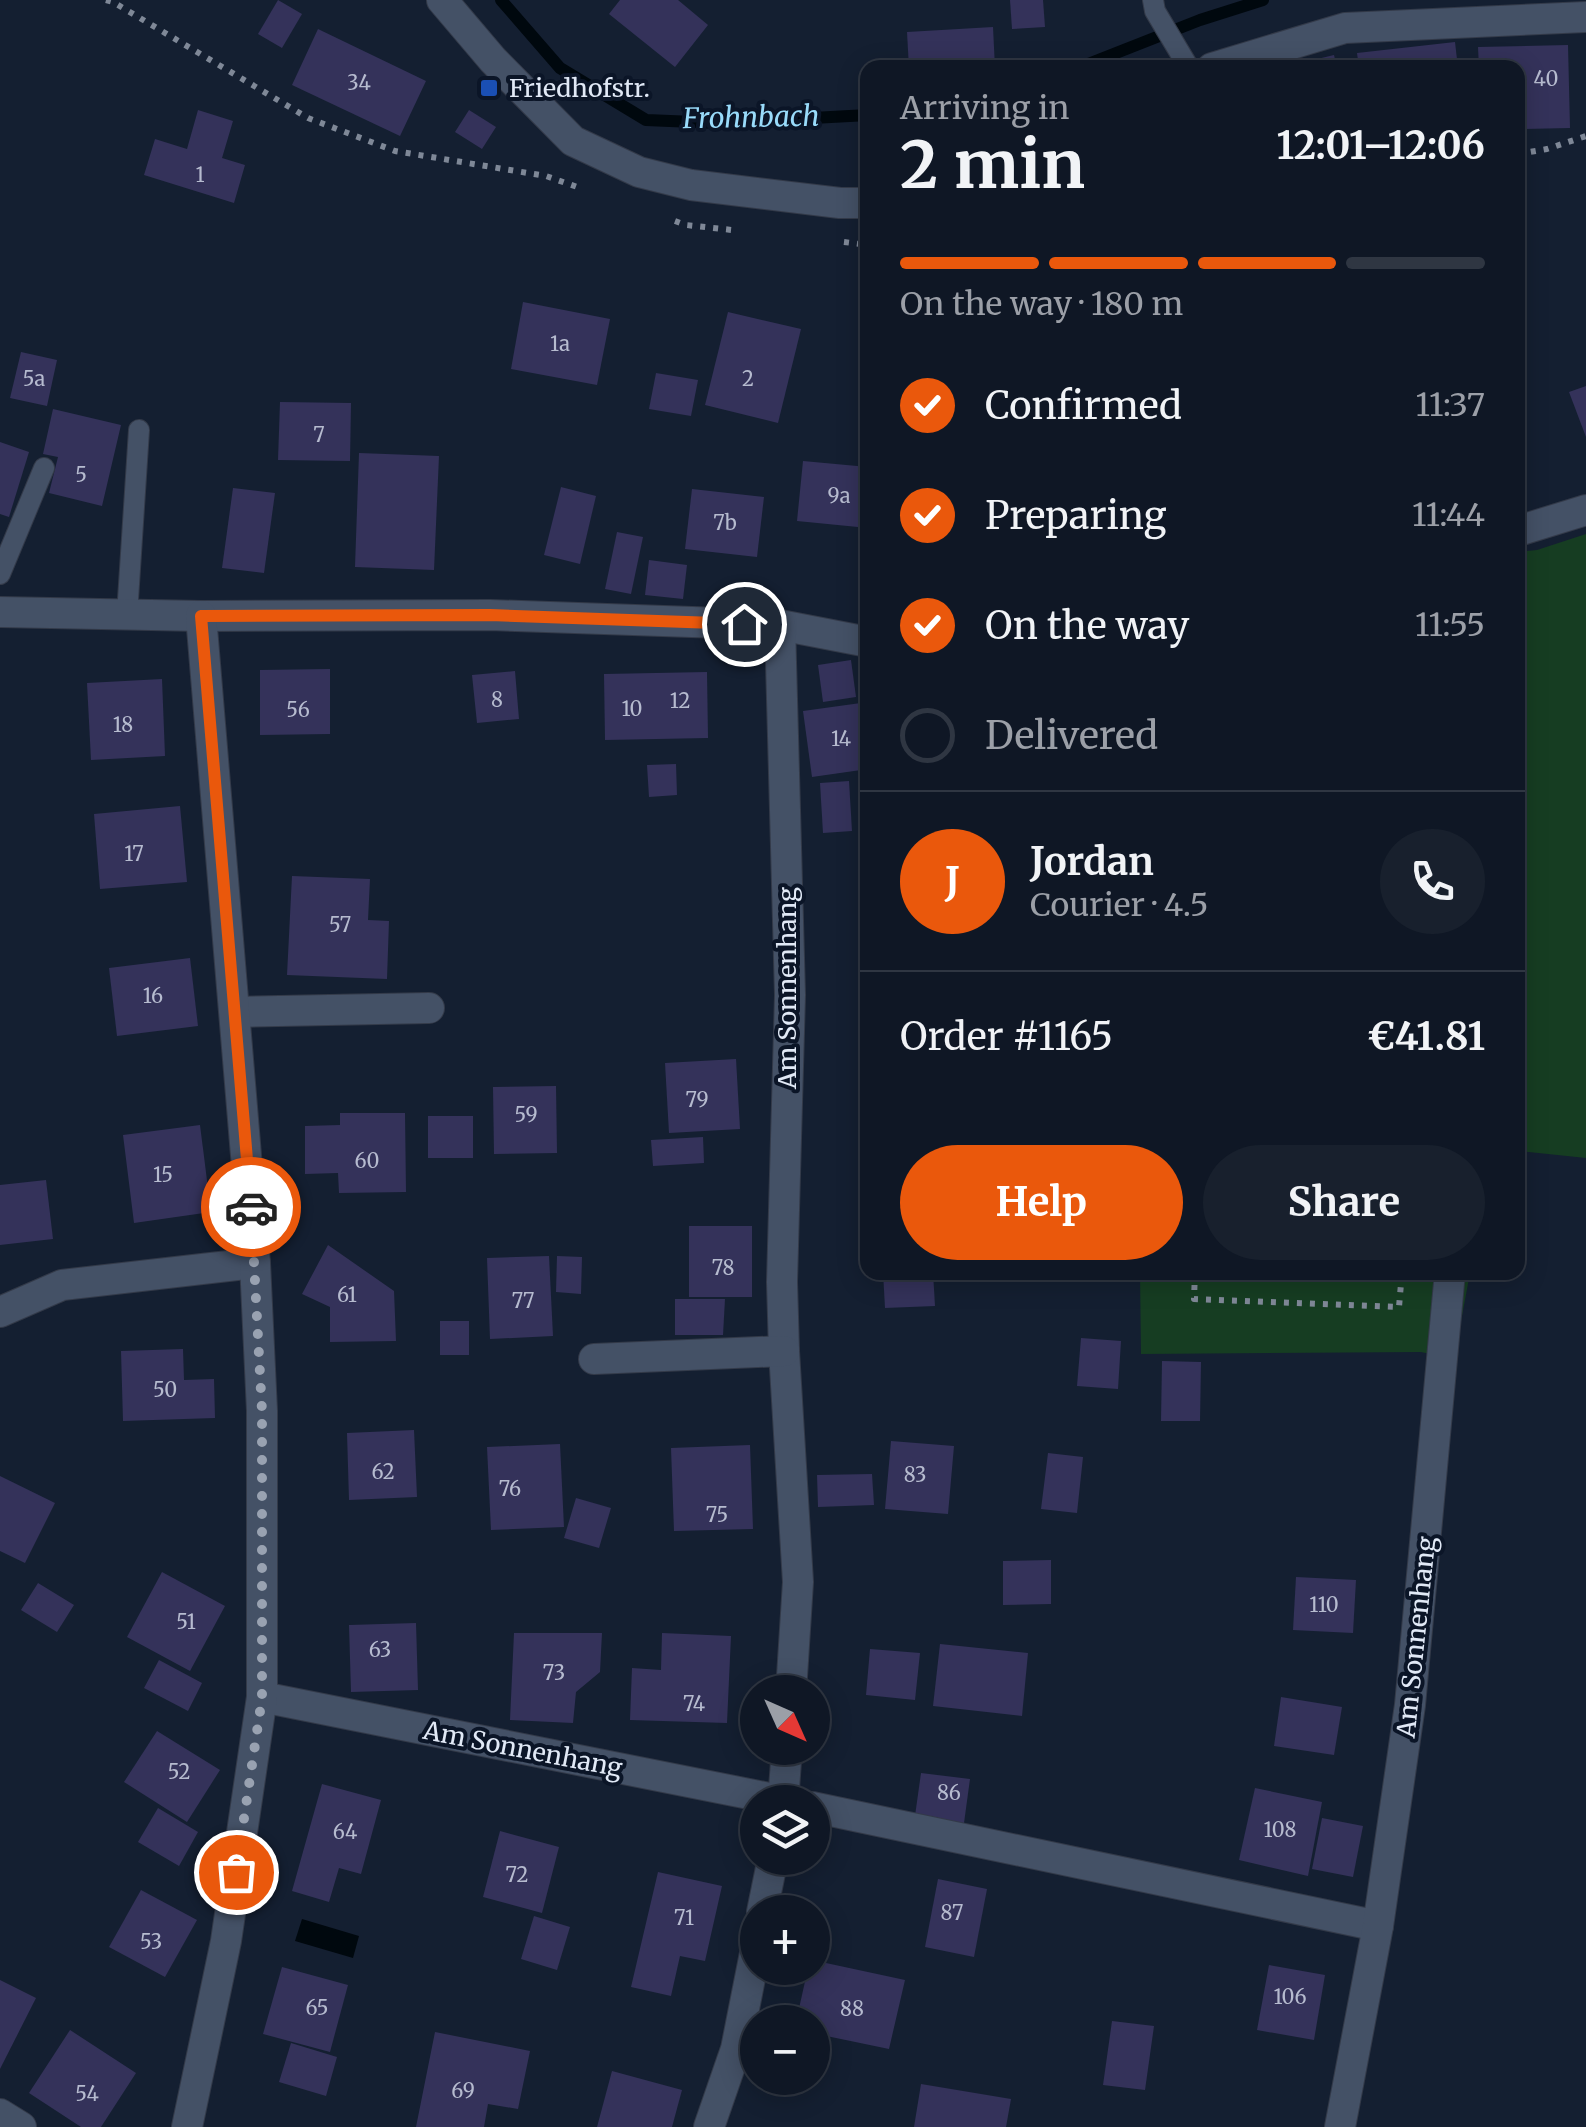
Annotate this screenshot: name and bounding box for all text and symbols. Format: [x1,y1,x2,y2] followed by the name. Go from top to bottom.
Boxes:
[1534,66,1558,91] house number: 40
[347,70,371,95] house number: 34
[509,72,650,104] place label: Friedhofstr.
[478,77,500,99] marker: Friedhofstr.
[900,88,1069,128] text: Arriving in
[681,98,820,136] water label: Frohnbach
[1276,122,1485,169] text: 12:01–12:06
[900,124,1085,206] text: 2 min
[195,162,205,187] house number: 1
[900,284,1183,324] text: On the way · 180 m
[550,331,570,356] house number: 1a
[23,366,45,391] house number: 5a
[742,366,754,391] house number: 2
[900,378,955,433] icon: check
[985,382,1182,429] text: Confirmed
[1416,385,1485,425] text: 11:37
[313,422,325,447] house number: 7
[75,462,87,487] house number: 5
[828,483,851,508] house number: 9a
[900,488,955,543] icon: check
[985,492,1167,539] text: Preparing
[1412,495,1485,535] text: 11:44
[713,510,737,535] house number: 7b
[702,582,787,667] pin
[717,597,772,652] icon: home
[900,598,955,653] icon: check
[985,602,1189,649] text: On the way
[1415,605,1485,645] text: 11:55
[491,687,503,712] house number: 8
[670,688,690,713] house number: 12
[621,696,643,721] house number: 10
[286,697,310,722] house number: 56
[113,712,133,737] house number: 18
[985,712,1158,759] text: Delivered
[831,726,851,751] house number: 14
[1380,829,1485,934] button: phone
[1030,838,1154,885] text: Jordan
[124,841,144,866] house number: 17
[945,858,960,905] text: J
[1030,885,1208,925] text: Courier · 4.5
[771,887,803,1090] street label: Am Sonnenhang
[329,912,351,937] house number: 57
[143,983,163,1008] house number: 16
[900,1013,1113,1060] text: Order #1165
[1367,1013,1485,1060] text: €41.81
[685,1087,709,1112] house number: 79
[514,1102,538,1127] house number: 59
[900,1145,1183,1260] button: Help
[1203,1145,1485,1260] button: Share
[355,1148,379,1173] house number: 60
[201,1157,301,1257] courier
[153,1162,173,1187] house number: 15
[224,1180,279,1235] icon: car
[712,1255,734,1280] house number: 78
[337,1282,357,1307] house number: 61
[512,1288,534,1313] house number: 77
[153,1377,177,1402] house number: 50
[371,1459,395,1484] house number: 62
[904,1462,926,1487] house number: 83
[499,1476,521,1501] house number: 76
[706,1502,728,1527] house number: 75
[1389,1535,1442,1740] street label: Am Sonnenhang
[1309,1592,1339,1617] house number: 110
[176,1609,196,1634] house number: 51
[369,1637,391,1662] house number: 63
[543,1660,565,1685] house number: 73
[740,1675,830,1765] north arrow
[740,1675,830,2095] map controls
[683,1691,705,1716] house number: 74
[420,1714,625,1784] street label: Am Sonnenhang
[168,1759,190,1784] house number: 52
[937,1780,961,1805] house number: 86
[740,1785,830,1875] button: layers
[1264,1817,1296,1842] house number: 108
[333,1819,357,1844] house number: 64
[194,1830,279,1915] pin
[209,1845,264,1900] icon: bag
[506,1862,528,1887] house number: 72
[740,1895,830,1985] button: +
[941,1900,963,1925] house number: 87
[674,1905,694,1930] house number: 71
[140,1929,162,1954] house number: 53
[1273,1984,1307,2009] house number: 106
[306,1995,328,2020] house number: 65
[840,1996,864,2021] house number: 88
[740,2005,830,2095] button: −
[451,2078,475,2103] house number: 69
[75,2081,99,2106] house number: 54

